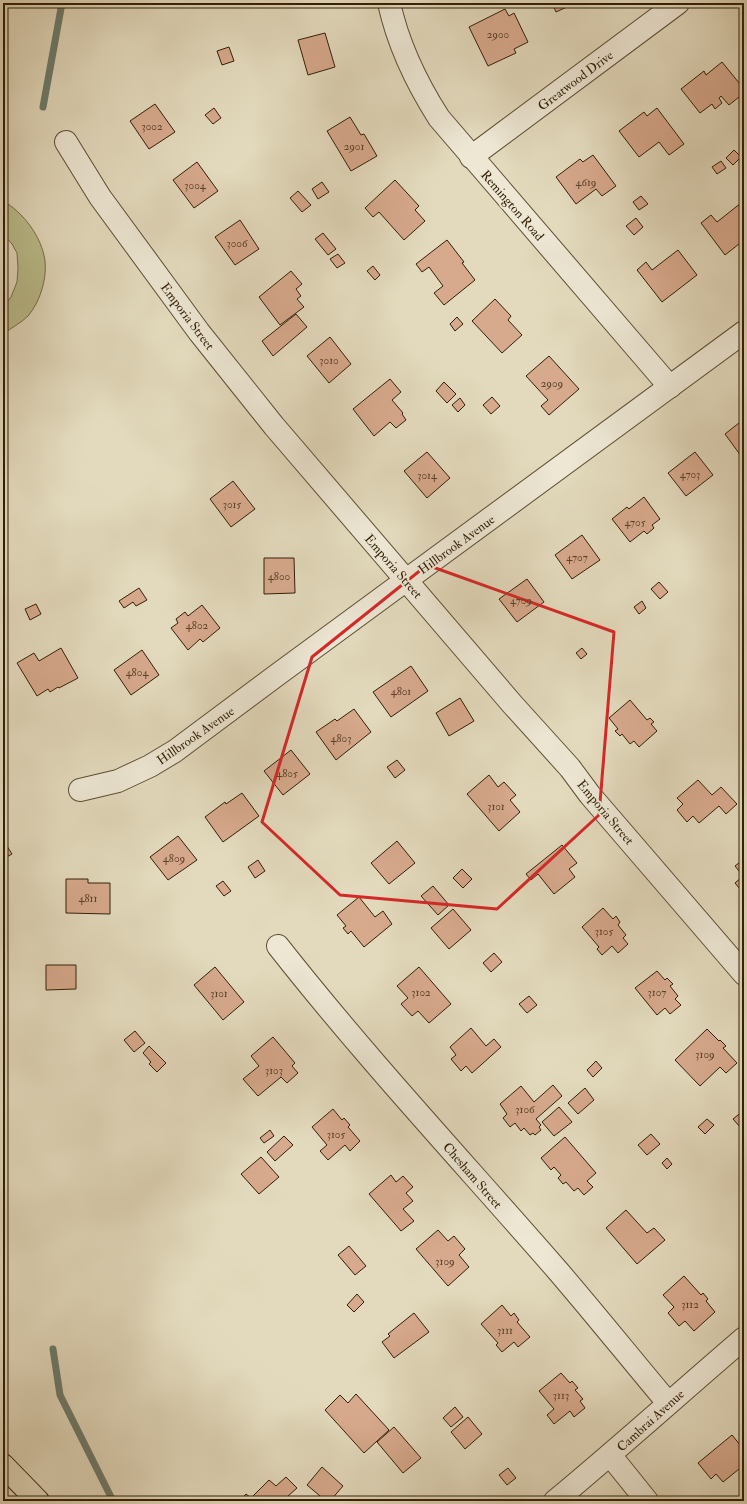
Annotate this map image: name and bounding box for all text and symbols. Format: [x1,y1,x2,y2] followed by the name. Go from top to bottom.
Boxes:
[487,28,510,41] house number: 2900
[535,47,617,114] street label: Greatwood Drive
[141,120,163,133] house number: 3002
[344,140,364,153] house number: 2901
[477,167,548,245] street label: Remington Road
[576,176,596,189] house number: 4619
[184,179,207,192] house number: 3004
[226,237,249,250] house number: 3006
[156,280,218,354] street label: Emporia Street
[319,354,339,367] house number: 3010
[541,377,563,390] house number: 2909
[680,468,700,481] house number: 4703
[417,469,438,482] house number: 3014
[223,498,241,511] house number: 3015
[415,511,499,578] street label: Hillbrook Avenue
[624,516,646,529] house number: 4705
[360,531,426,603] street label: Emporia Street
[566,551,588,564] house number: 4707
[268,570,291,583] house number: 4800
[510,594,532,607] house number: 4709
[186,619,209,632] house number: 4802
[126,666,149,679] house number: 4804
[391,685,411,698] house number: 4801
[154,703,238,768] street label: Hillbrook Avenue
[331,732,351,745] house number: 4803
[276,767,298,780] house number: 4805
[573,777,637,849] street label: Emporia Street
[487,800,505,813] house number: 3101
[163,852,185,865] house number: 4809
[79,892,98,905] house number: 4811
[595,925,613,938] house number: 3105
[411,986,431,999] house number: 3102
[648,986,666,999] house number: 3107
[210,987,228,1000] house number: 3101
[695,1048,715,1061] house number: 3109
[265,1064,283,1077] house number: 3103
[515,1103,536,1116] house number: 3106
[327,1128,345,1141] house number: 3105
[439,1139,505,1212] street label: Chesham Street
[435,1255,455,1268] house number: 3109
[681,1298,699,1311] house number: 3112
[497,1324,513,1337] house number: 3111
[614,1386,688,1455] street label: Cambrai Avenue
[553,1389,569,1402] house number: 3113

